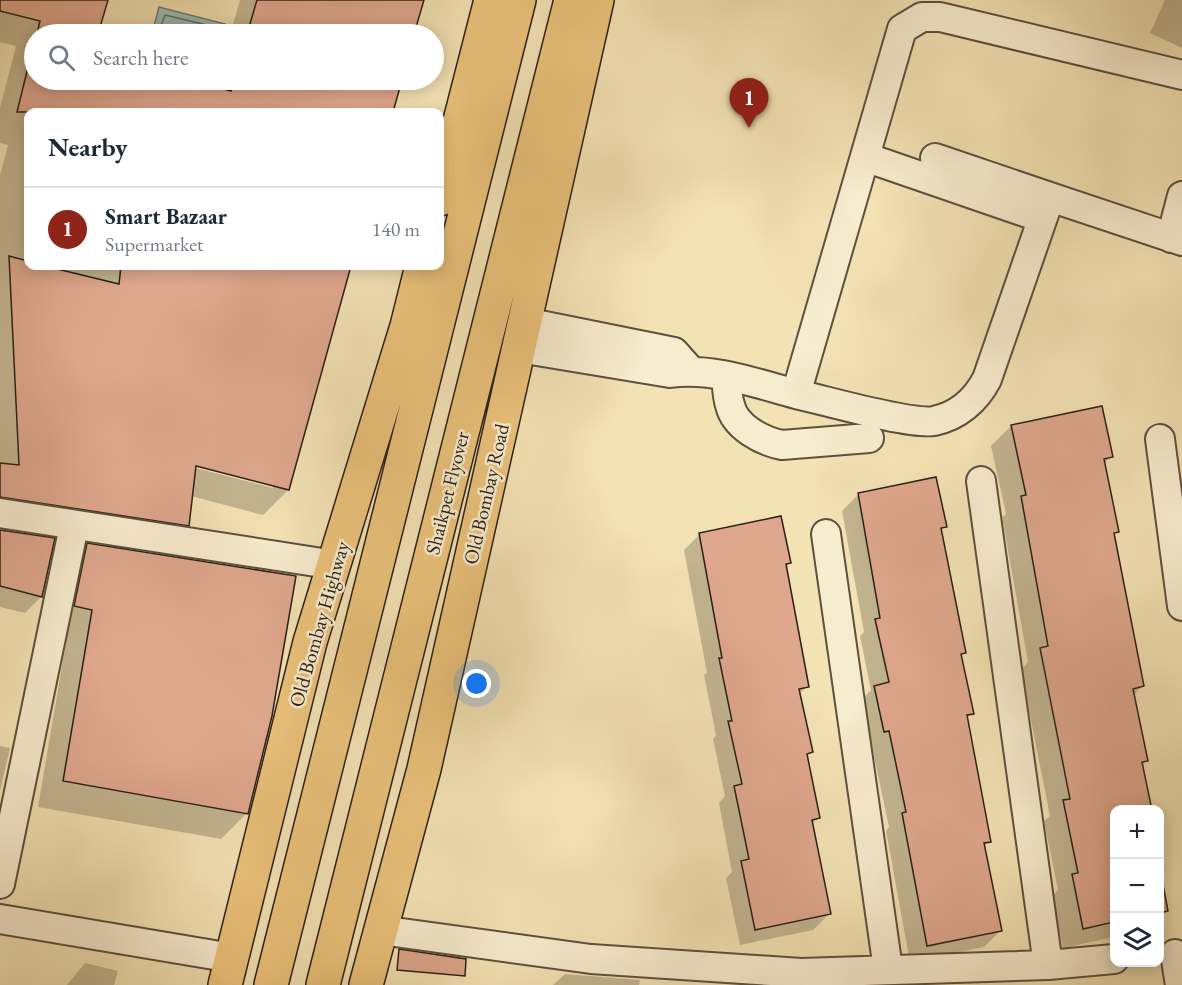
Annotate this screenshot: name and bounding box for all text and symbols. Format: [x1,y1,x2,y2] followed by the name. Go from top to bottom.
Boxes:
[24,24,444,90] search box
[45,41,78,74] icon: search
[93,43,188,72] text: Search here
[730,78,768,128] pin: 1
[48,130,128,164] text: Nearby
[105,202,227,231] text: Smart Bazaar
[62,216,73,242] text: 1
[372,216,420,242] text: 140 m
[105,231,203,257] text: Supermarket
[457,420,515,567] street label: Old Bombay Road
[419,428,475,557] street label: Shaikpet Flyover
[283,538,355,710] street label: Old Bombay Highway
[462,669,491,698] your location
[1110,805,1164,967] map controls
[1110,805,1164,859] button: +
[1110,859,1164,913] button: −
[1110,913,1164,967] button: layers

